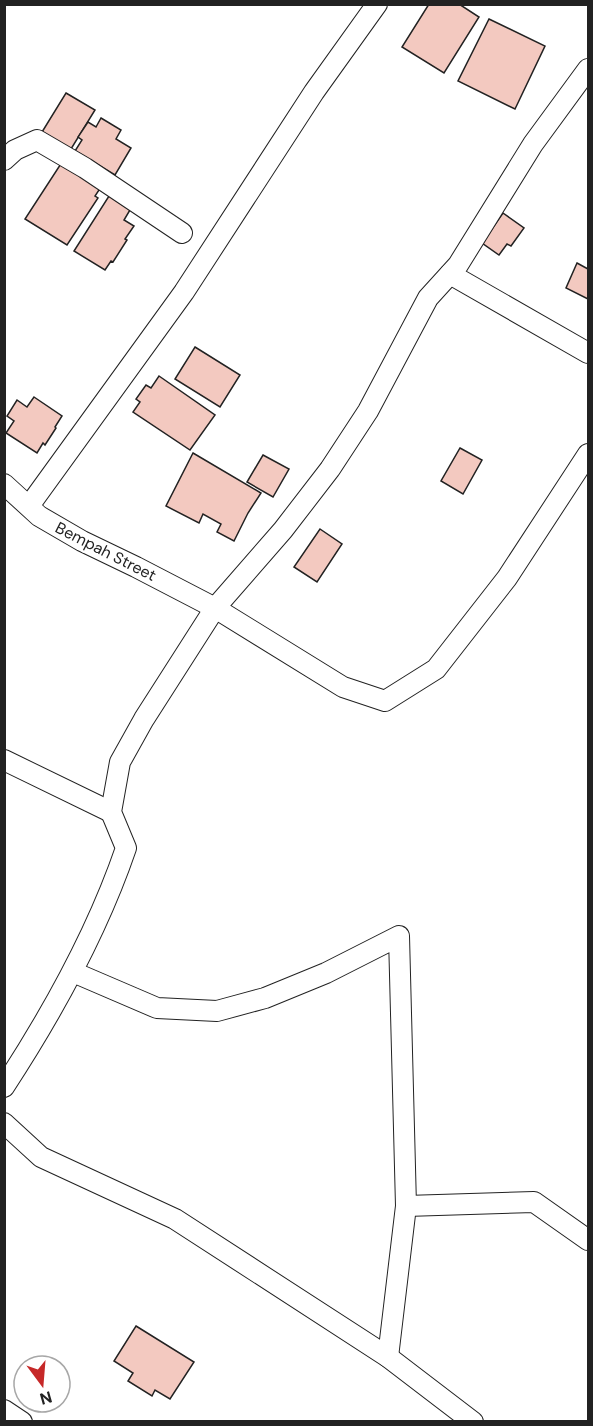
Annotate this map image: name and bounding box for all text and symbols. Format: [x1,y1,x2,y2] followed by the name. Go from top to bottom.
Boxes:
[52,517,160,586] street label: Bempah Street
[12,1354,72,1414] north arrow
[37,1386,55,1410] text: N

